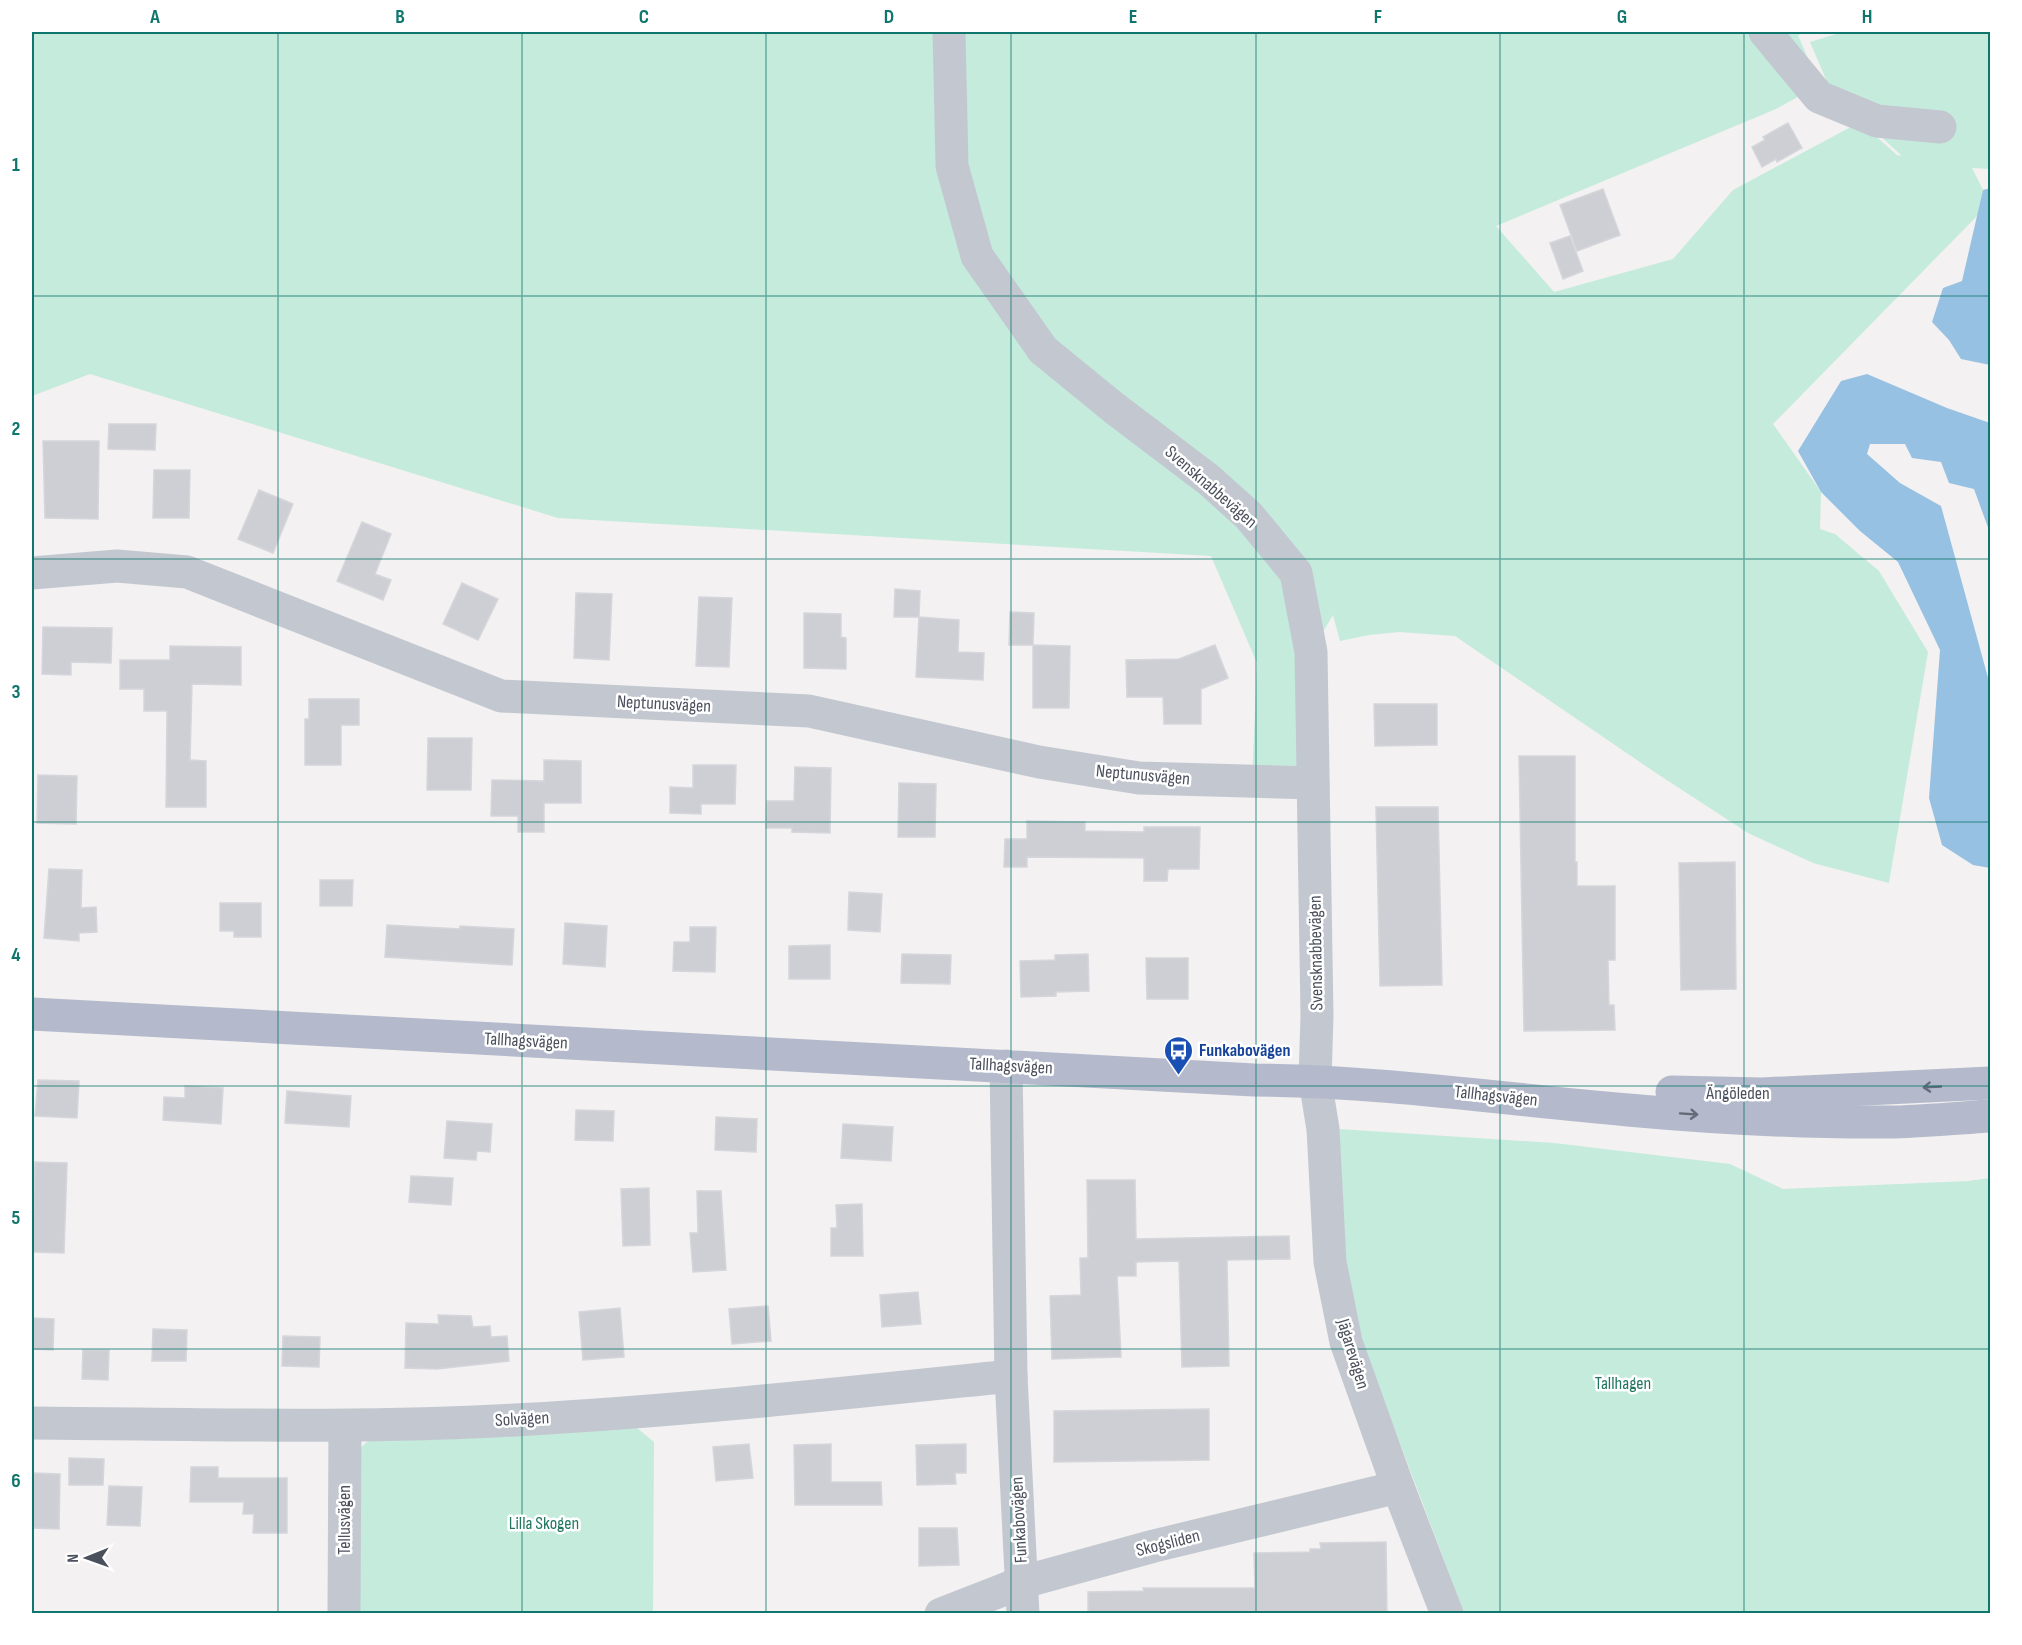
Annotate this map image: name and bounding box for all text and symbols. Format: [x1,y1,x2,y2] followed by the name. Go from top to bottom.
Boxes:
[149,5,160,29] text: A
[395,5,405,29] text: B
[639,5,649,29] text: C
[884,5,894,29] text: D
[1129,5,1137,29] text: E
[1374,5,1382,29] text: F
[1617,5,1627,29] text: G
[1862,5,1872,29] text: H
[12,153,20,177] text: 1
[12,417,20,441] text: 2
[1161,441,1261,533] street label: Svensknabbevägen
[12,680,21,704] text: 3
[616,691,712,717] street label: Neptunusvägen
[1095,760,1191,790] street label: Neptunusvägen
[1304,895,1328,1011] street label: Svensknabbevägen
[11,943,21,967] text: 4
[484,1028,568,1054] street label: Tallhagsvägen
[1162,1034,1194,1076] bus stop icon: Funkabovägen
[1199,1040,1290,1061] place label: Funkabovägen
[969,1053,1053,1079] street label: Tallhagsvägen
[1453,1081,1539,1111] street label: Tallhagsvägen
[1923,1081,1943,1092] one-way arrow
[1705,1083,1770,1104] street label: Ängöleden
[1679,1109,1699,1120] one-way arrow
[12,1206,21,1230] text: 5
[1332,1315,1374,1392] street label: Jägarevägen
[1595,1373,1651,1394] park label: Tallhagen
[494,1407,550,1431] street label: Solvägen
[11,1469,21,1493] text: 6
[1006,1476,1032,1564] street label: Funkabovägen
[334,1485,355,1555] street label: Tellusvägen
[509,1513,579,1534] park label: Lilla Skogen
[1134,1525,1202,1561] street label: Skogsliden
[57,1528,117,1588] north arrow
[64,1554,83,1563] text: N

